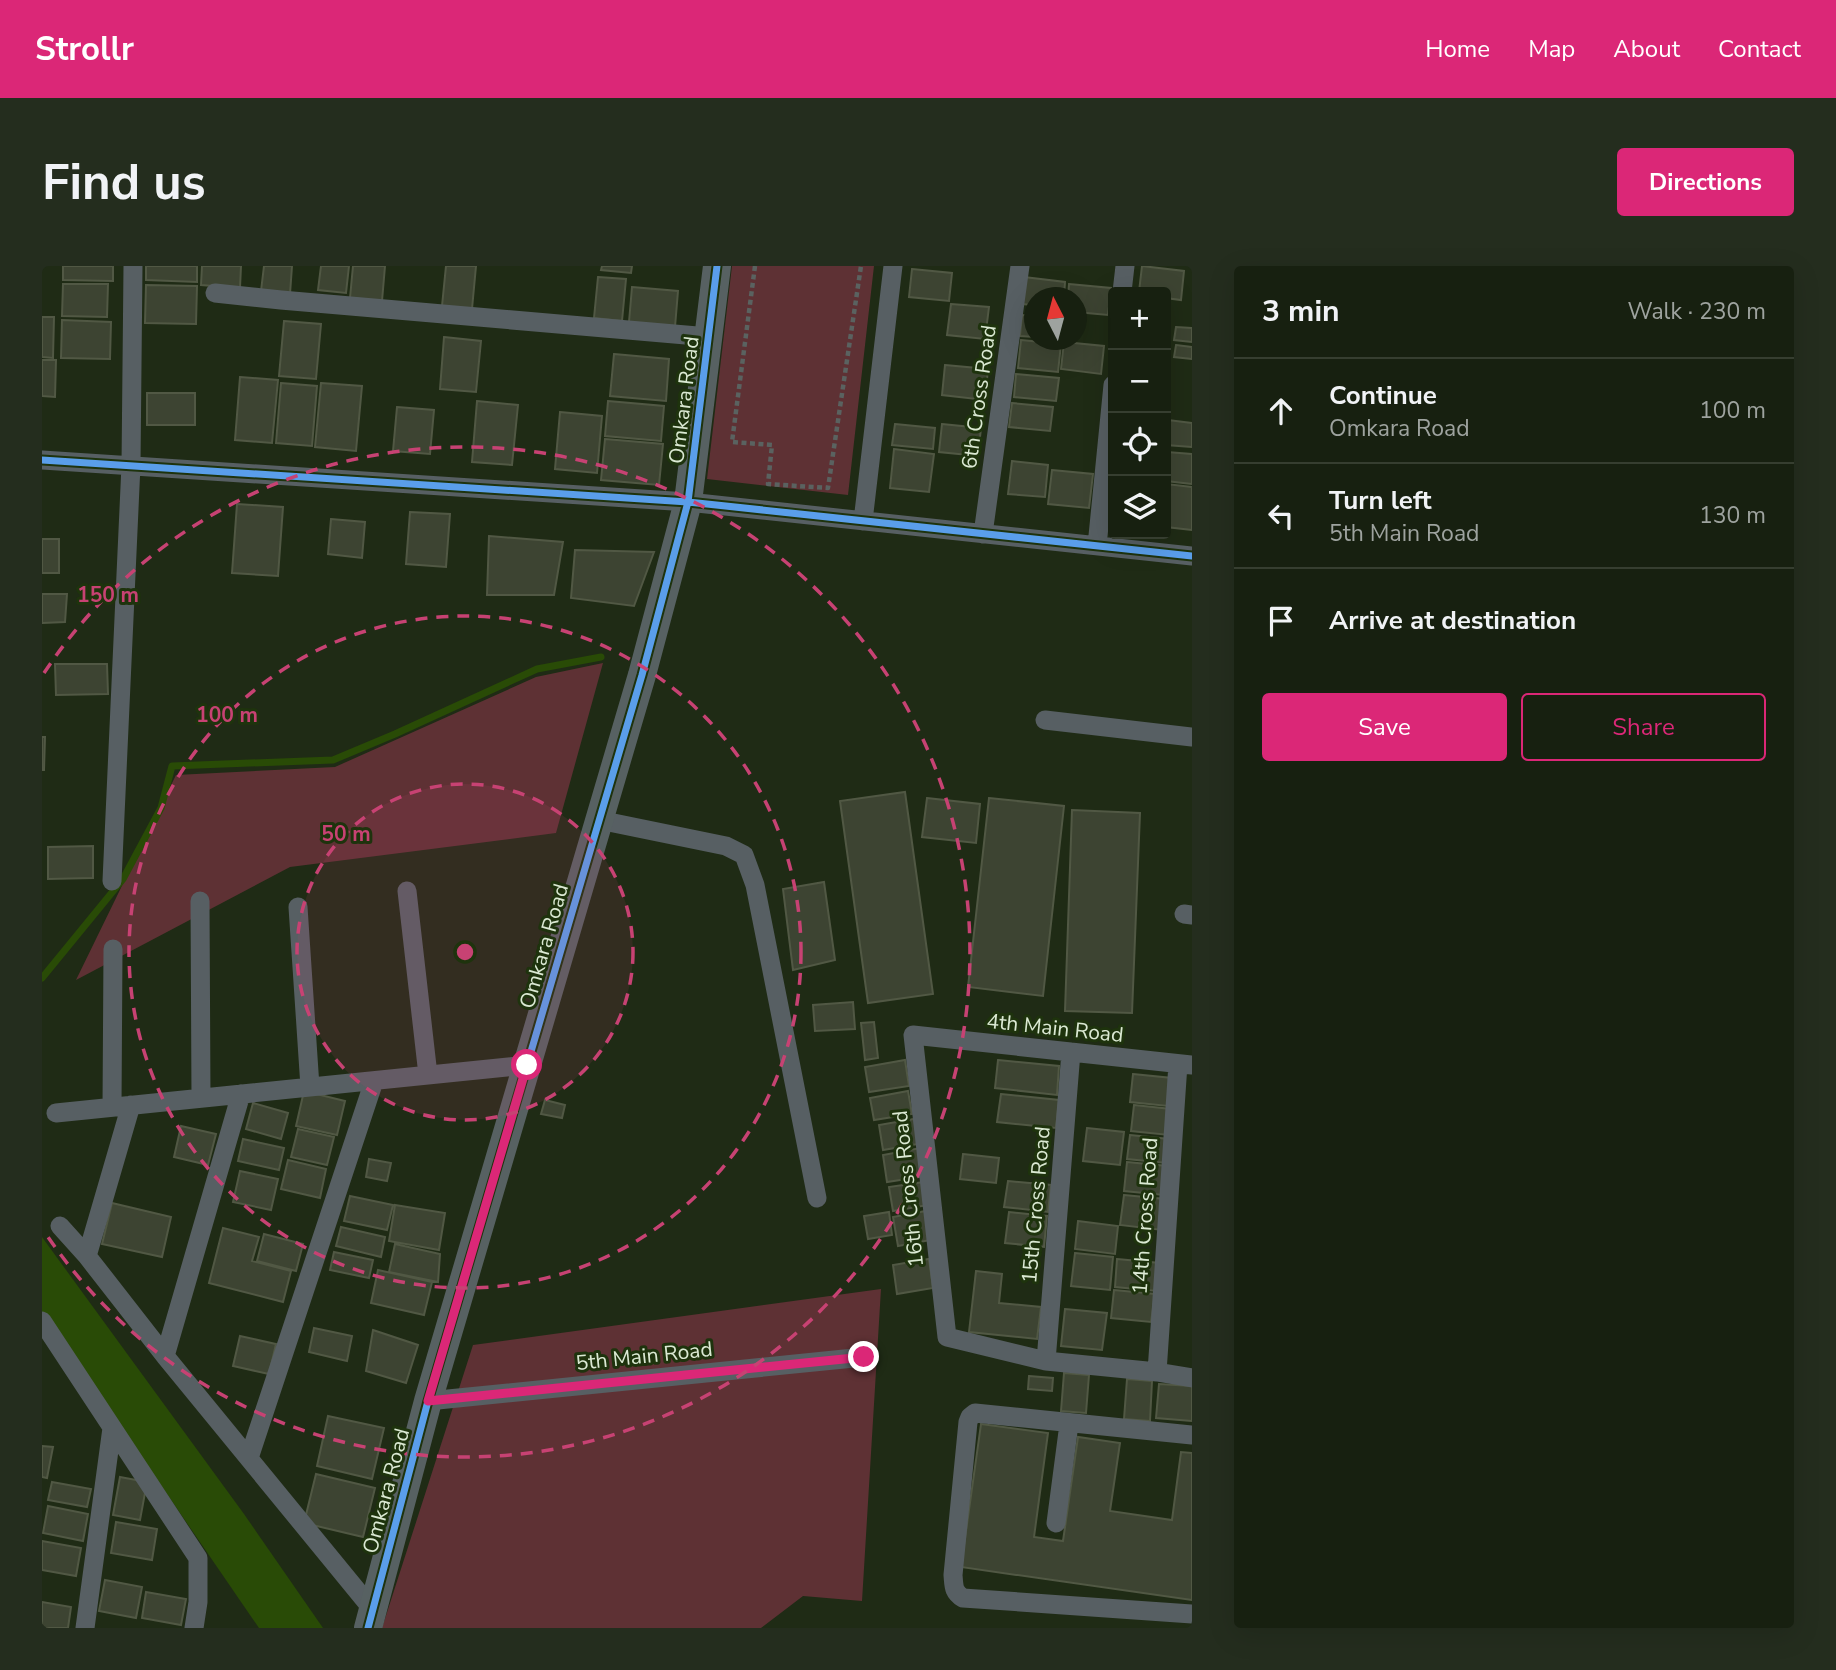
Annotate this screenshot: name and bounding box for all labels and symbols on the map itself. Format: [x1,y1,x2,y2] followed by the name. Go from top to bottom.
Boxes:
[1024,287,1087,350] north arrow
[955,323,1003,471] street label: 6th Cross Road
[662,335,706,465] street label: Omkara Road
[77,581,139,609] text: 150 m
[196,701,258,729] text: 100 m
[321,820,371,848] text: 50 m
[513,880,575,1012] street label: Omkara Road
[453,940,477,964] centre of rings
[985,1007,1125,1049] street label: 4th Main Road
[511,1049,542,1080] route start
[886,1109,930,1269] street label: 16th Cross Road
[1015,1125,1057,1285] street label: 15th Cross Road
[1126,1136,1164,1296] street label: 14th Cross Road
[574,1335,714,1377] street label: 5th Main Road
[848,1341,879,1372] route end
[356,1425,416,1557] street label: Omkara Road

